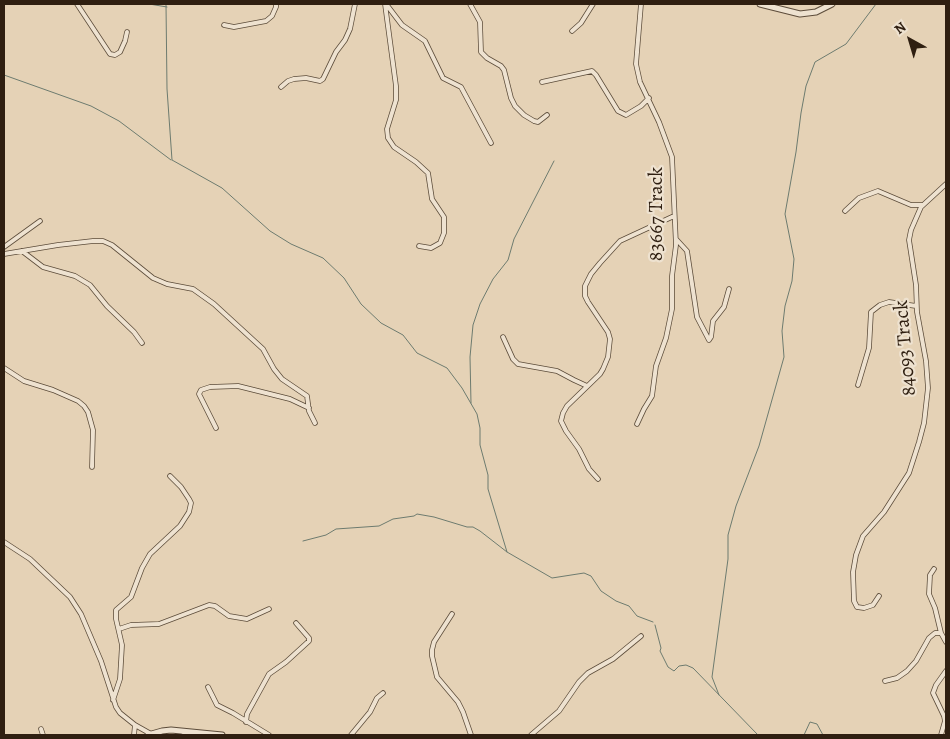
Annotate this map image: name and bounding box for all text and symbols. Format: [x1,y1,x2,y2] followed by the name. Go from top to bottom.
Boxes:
[885,15,935,65] north arrow
[890,17,910,39] text: N
[645,167,669,261] street label: 83667 Track
[890,299,922,397] street label: 84093 Track

